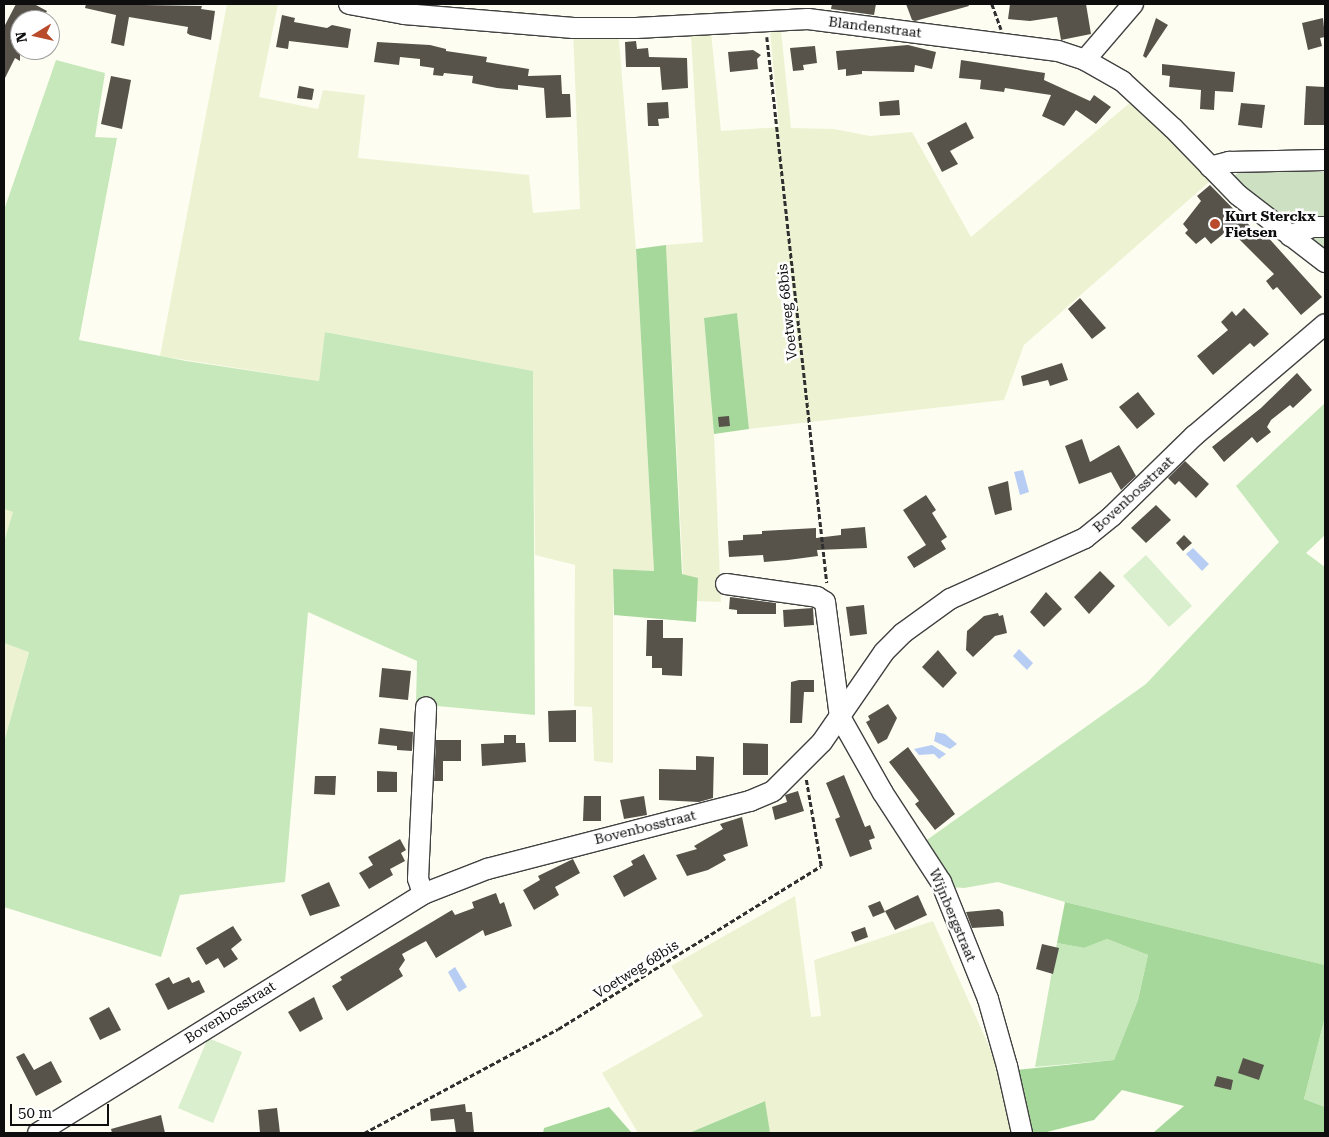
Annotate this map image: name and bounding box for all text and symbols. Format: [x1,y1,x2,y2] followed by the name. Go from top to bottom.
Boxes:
[10,10,60,60] north arrow
[828,13,922,41] street label: Blandenstraat
[12,31,30,44] text: N
[1225,208,1316,240] place label: Kurt Sterckx Fietsen
[1209,218,1221,230] marker: Kurt Sterckx Fietsen
[774,263,800,361] street label: Voetweg 68bis
[1089,452,1177,536] street label: Bovenbosstraat
[593,806,697,848] street label: Bovenbosstraat
[926,866,980,964] street label: Wijnbergstraat
[590,936,682,1002] street label: Voetweg 68bis
[181,977,279,1047] street label: Bovenbosstraat
[12,1094,111,1126] scale bar
[18,1104,52,1122] text: 50 m

